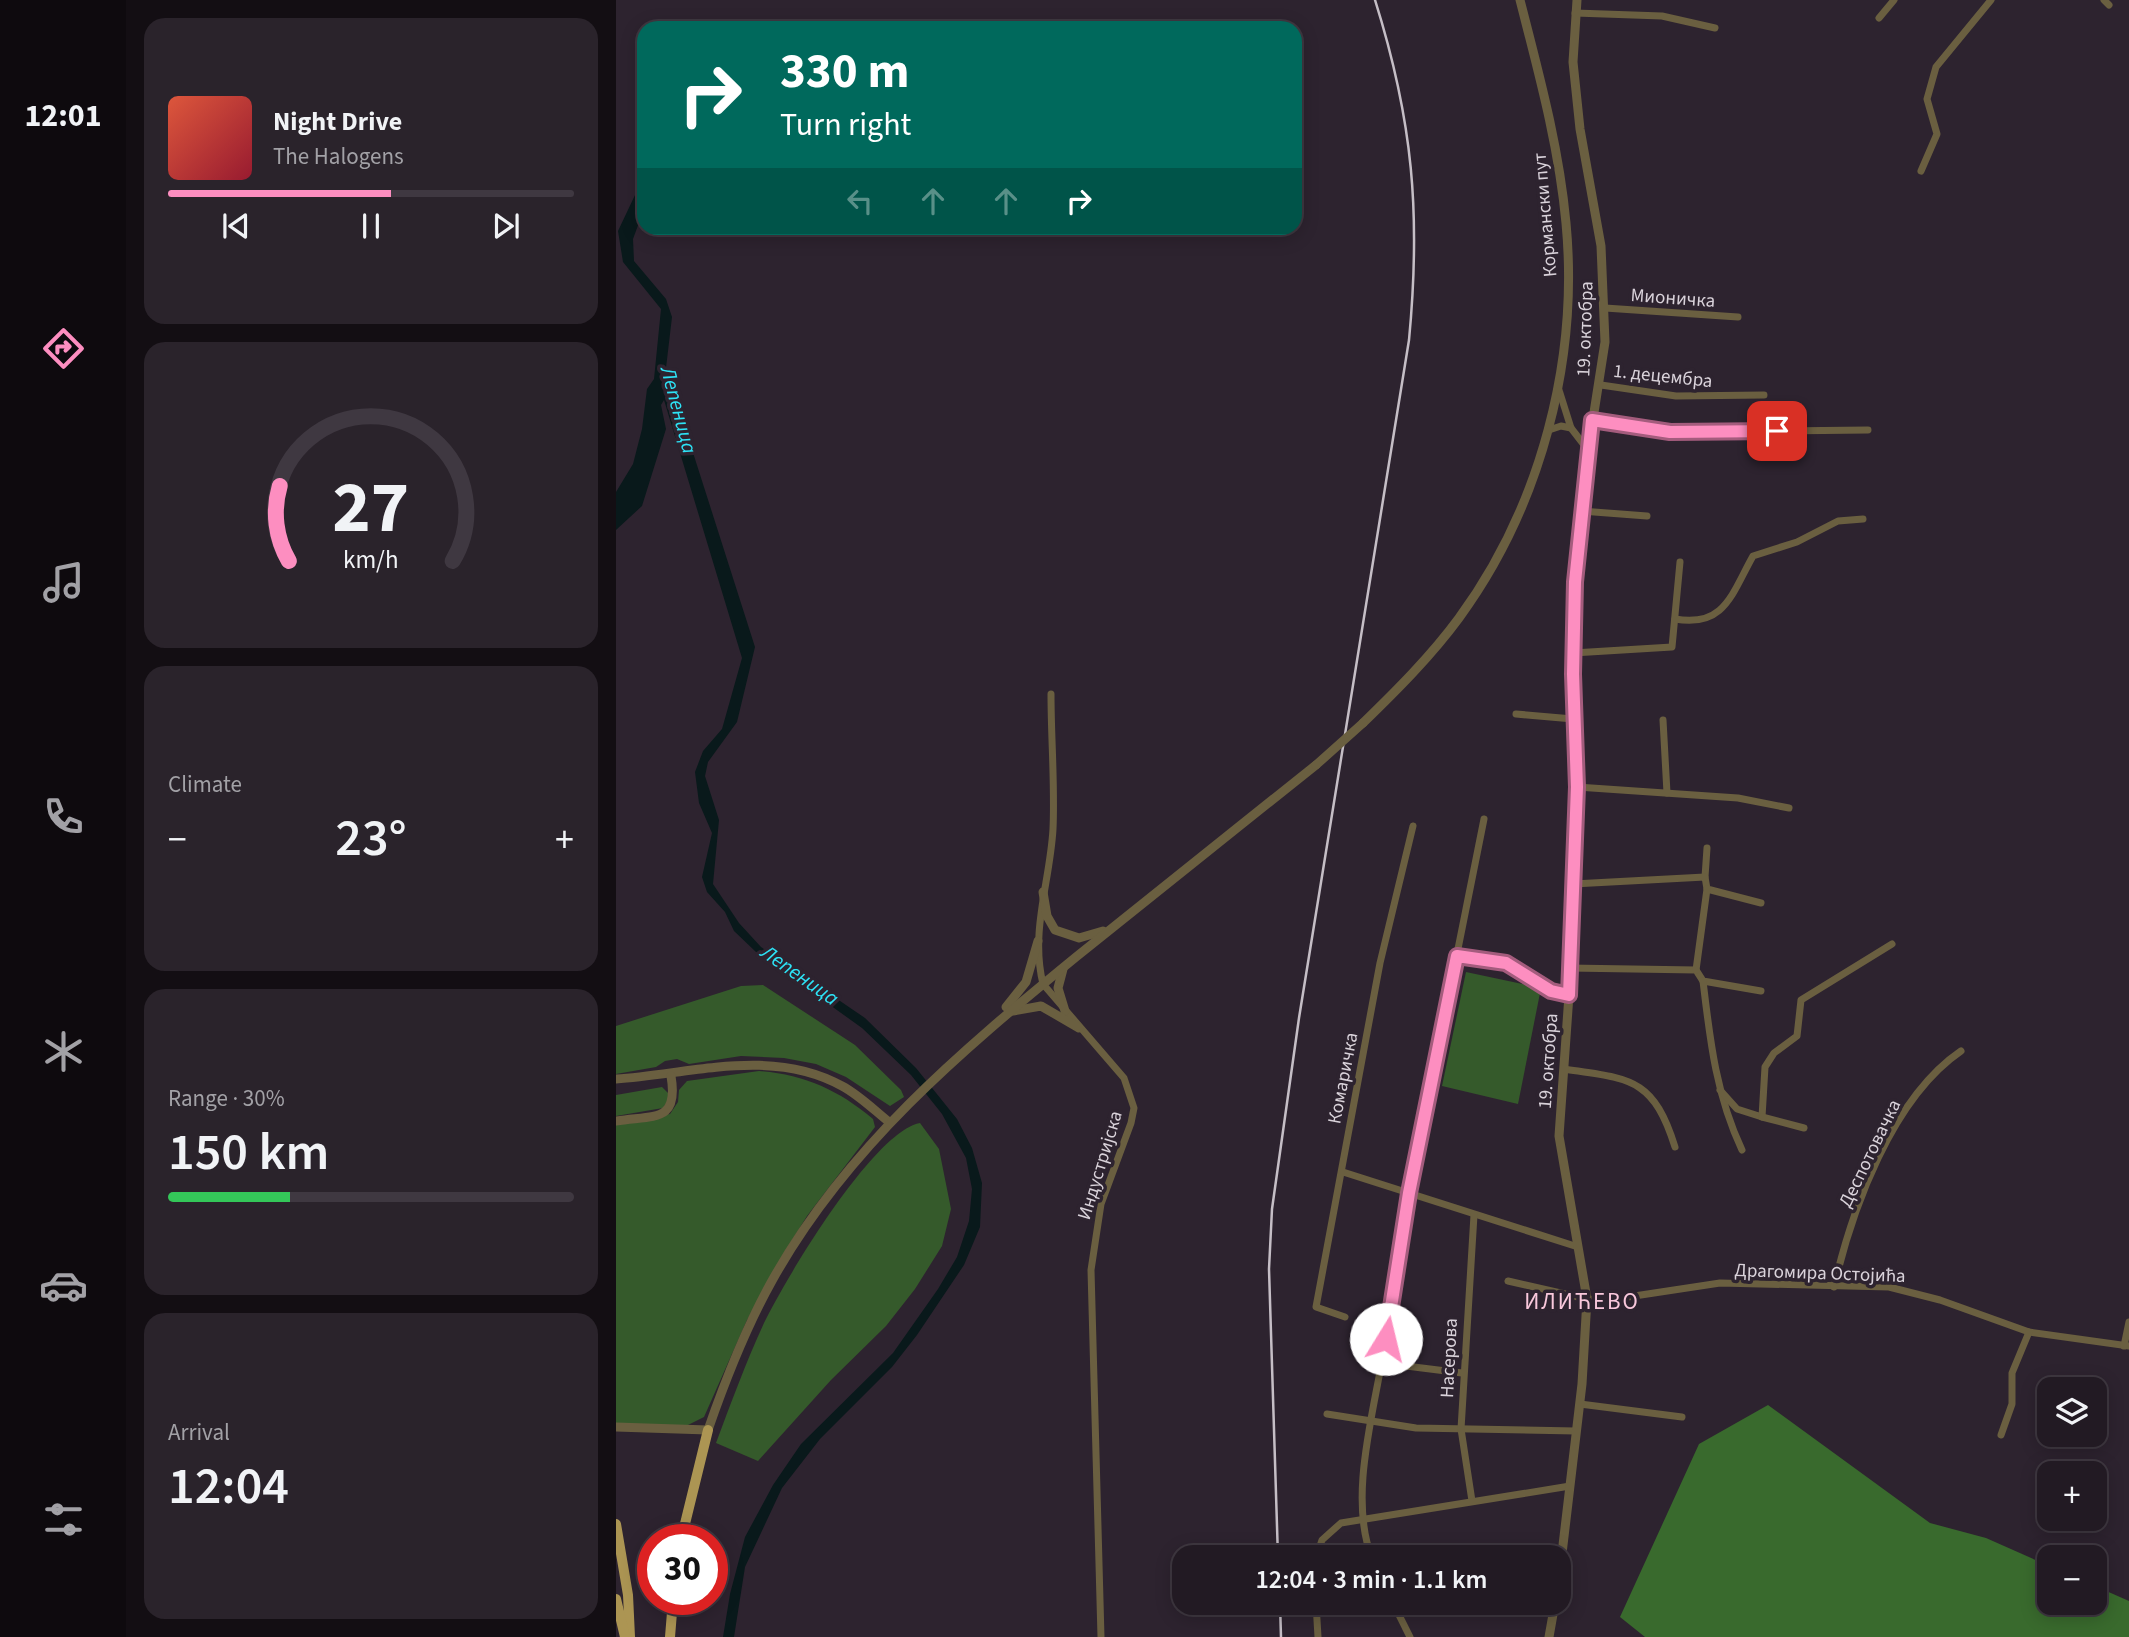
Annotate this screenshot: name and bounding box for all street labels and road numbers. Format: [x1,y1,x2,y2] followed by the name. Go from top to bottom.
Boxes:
[1527,151,1564,278] street label: Кормански пут
[1570,281,1601,377] street label: 19. октобра
[1630,282,1716,315] street label: Мионичка
[1612,358,1714,395] street label: 1. децембра
[1532,1012,1565,1110] street label: 19. октобра
[1321,1030,1366,1126] street label: Комаричка
[1832,1095,1908,1212] street label: Деспотовачка
[1071,1108,1130,1223] street label: Индустријска
[1734,1257,1906,1290] street label: Драгомира Остојића
[1434,1318,1465,1399] street label: Насерова

